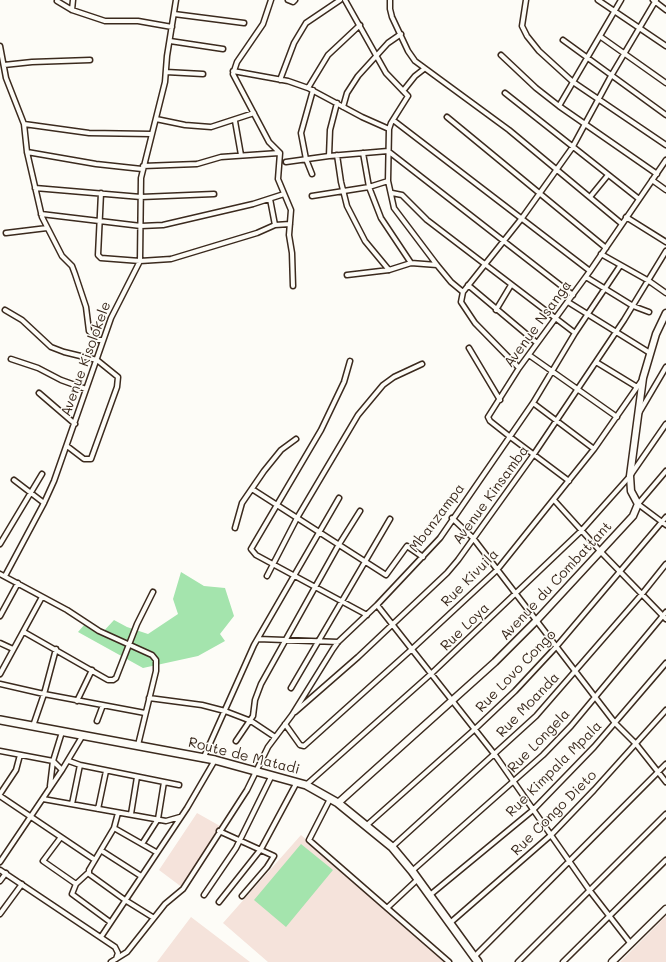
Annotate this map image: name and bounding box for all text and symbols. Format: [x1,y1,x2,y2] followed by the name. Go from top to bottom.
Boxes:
[501,277,575,371] street label: Avenue Nsanga
[57,299,115,419] street label: Avenue Kisolokele
[450,442,532,548] street label: Avenue Kinsamba
[406,480,468,556] street label: Mbanzampa
[497,518,615,644] street label: Avenue du Combattant
[438,546,502,610] street label: Rue Kivuila
[437,600,493,654] street label: Rue Loya
[472,626,560,716] street label: Rue Lovo Congo
[493,669,563,741] street label: Rue Moanda
[504,706,574,776] street label: Rue Longela
[503,718,605,820] street label: Rue Kimpala Mpala
[187,734,301,778] street label: Route de Matadi
[508,767,600,859] street label: Rue Congo Dieto

